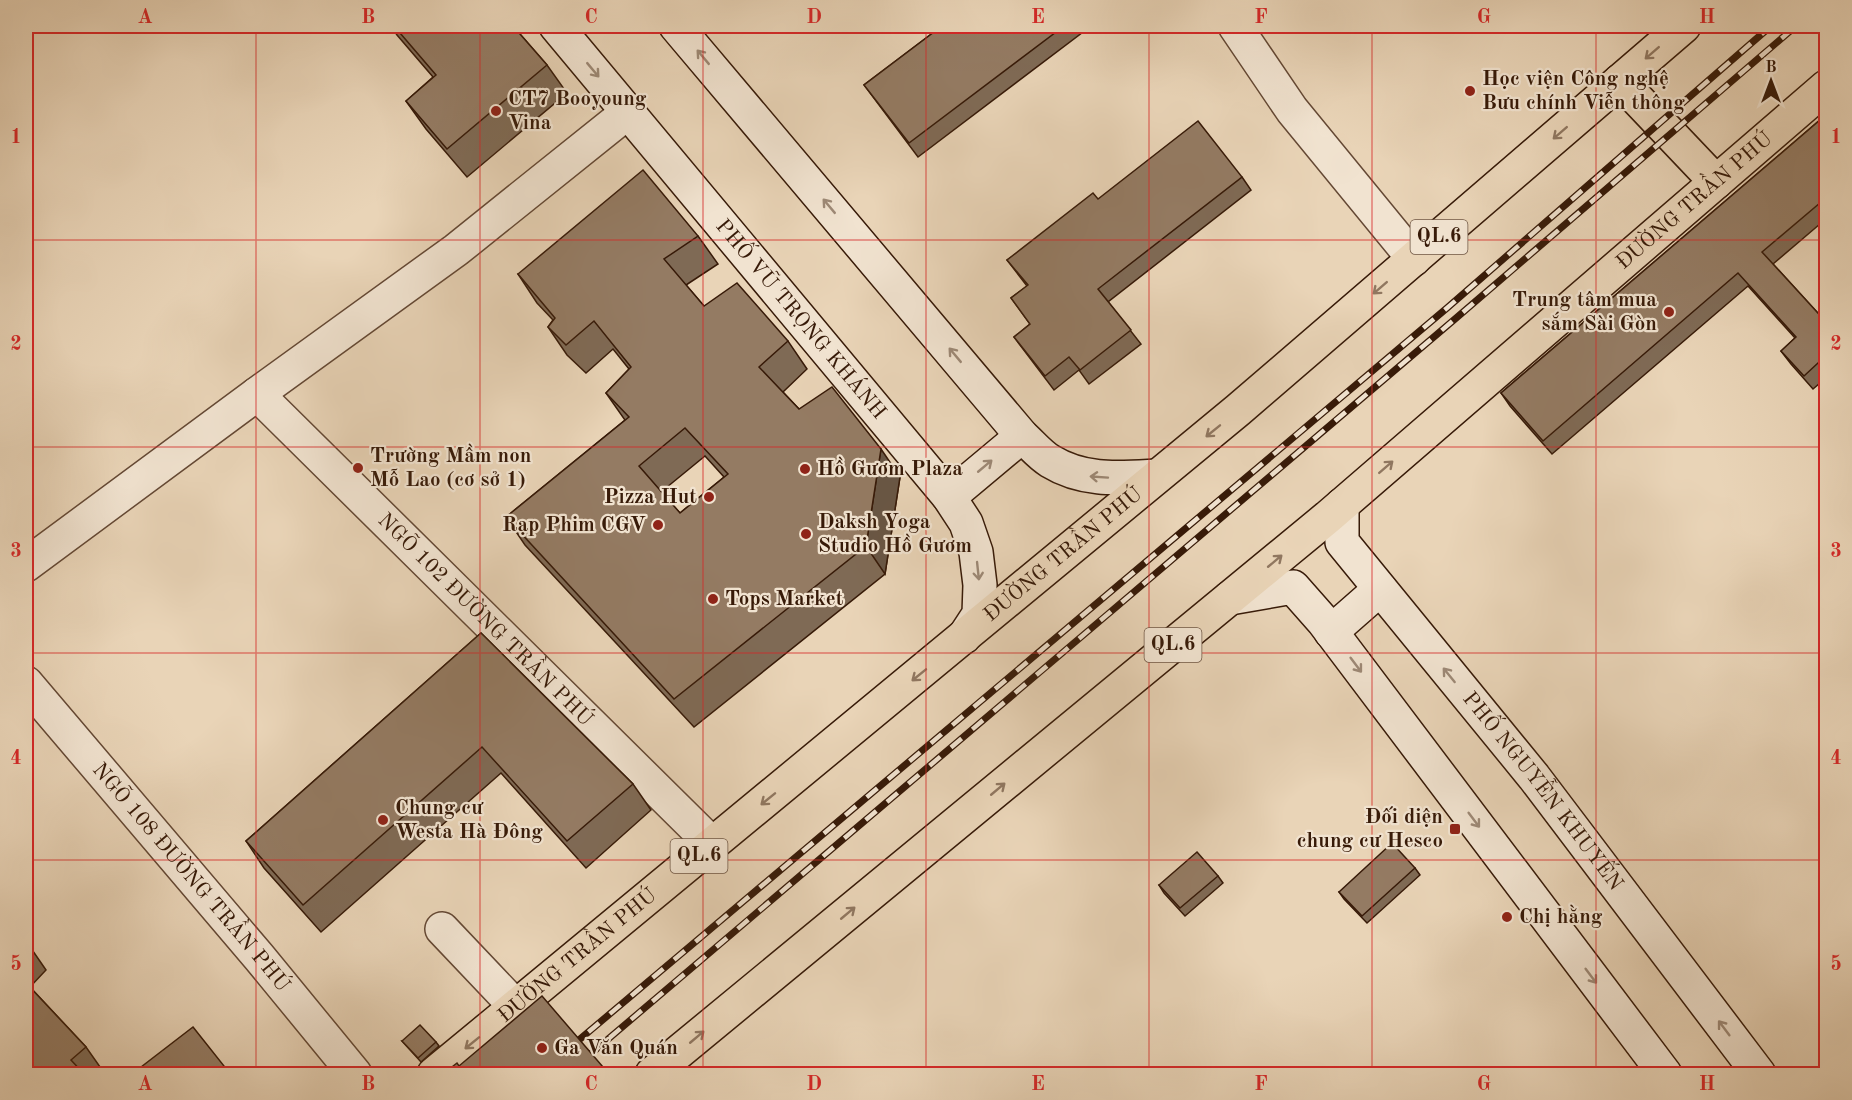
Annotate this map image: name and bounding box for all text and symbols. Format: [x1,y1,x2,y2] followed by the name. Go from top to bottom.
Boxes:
[137,8,153,28] text: A
[361,8,375,28] text: B
[584,8,598,28] text: C
[806,8,822,28] text: D
[1031,8,1045,28] text: E
[1254,8,1268,28] text: F
[1477,8,1491,28] text: G
[1699,8,1715,28] text: H
[1645,46,1660,60] one-way arrow
[696,50,710,65] one-way arrow
[1741,51,1801,111] north arrow
[1765,60,1777,76] text: B
[586,62,600,77] one-way arrow
[1482,69,1685,114] place label: Học viện Công nghệ Bưu chính Viễn thông
[1463,84,1477,98] marker: Học viện Công nghệ Bưu chính Viễn thông
[508,89,647,134] place label: CT7 Booyoung Vina
[489,104,503,118] marker: CT7 Booyoung Vina
[1612,124,1776,273] street label: ĐƯỜNG TRẦN PHÚ
[1553,126,1568,140] one-way arrow
[10,128,22,148] text: 1
[1830,128,1842,148] text: 1
[822,199,836,214] one-way arrow
[712,215,890,423] street label: PHỐ VŨ TRỌNG KHÁNH
[1410,220,1468,254] road number: QL.6
[1373,281,1388,295] one-way arrow
[1512,290,1657,335] place label: Trung tâm mua sắm Sài Gòn
[1662,305,1676,319] marker: Trung tâm mua sắm Sài Gòn
[10,335,22,355] text: 2
[1830,335,1842,355] text: 2
[948,347,961,363] one-way arrow
[1206,424,1221,438] one-way arrow
[370,443,531,491] place label: Trường Mầm non Mỗ Lao (cơ sở 1)
[817,456,963,480] place label: Hồ Gươm Plaza
[977,460,993,473] one-way arrow
[1378,460,1393,474] one-way arrow
[351,461,365,475] marker: Trường Mầm non Mỗ Lao (cơ sở 1)
[798,462,812,476] marker: Hồ Gươm Plaza
[1089,471,1109,482] one-way arrow
[980,479,1146,626] street label: ĐƯỜNG TRẦN PHÚ
[604,487,697,508] place label: Pizza Hut
[702,490,716,504] marker: Pizza Hut
[374,509,600,730] street label: NGÕ 102 ĐƯỜNG TRẦN PHÚ
[818,512,972,557] place label: Daksh Yoga Studio Hồ Gươm
[502,515,646,536] place label: Rạp Phim CGV
[651,518,665,532] marker: Rạp Phim CGV
[799,527,813,541] marker: Daksh Yoga Studio Hồ Gươm
[10,542,22,562] text: 3
[1830,542,1842,562] text: 3
[1267,554,1283,567] one-way arrow
[973,560,984,580] one-way arrow
[725,589,844,610] place label: Tops Market
[706,592,720,606] marker: Tops Market
[1144,628,1202,662] road number: QL.6
[1350,657,1363,673] one-way arrow
[1443,667,1456,683] one-way arrow
[911,668,927,681] one-way arrow
[1459,688,1627,894] street label: PHỐ NGUYỄN KHUYẾN
[10,749,22,769] text: 4
[1830,749,1842,769] text: 4
[88,759,297,996] street label: NGÕ 108 ĐƯỜNG TRẦN PHÚ
[990,782,1005,796] one-way arrow
[760,792,776,805] one-way arrow
[395,798,543,843] place label: Chung cư Westa Hà Đông
[1297,806,1443,852] place label: Đối diện chung cư Hesco
[1468,812,1480,828] one-way arrow
[376,813,390,827] marker: Chung cư Westa Hà Đông
[1448,822,1462,836] marker: Đối diện chung cư Hesco
[670,839,728,873] road number: QL.6
[494,880,661,1027] street label: ĐƯỜNG TRẦN PHÚ
[1519,904,1603,928] place label: Chị hằng
[840,907,856,920] one-way arrow
[1500,910,1514,924] marker: Chị hằng
[10,954,22,975] text: 5
[1830,954,1842,975] text: 5
[1585,968,1598,984] one-way arrow
[1717,1020,1730,1036] one-way arrow
[689,1031,705,1044] one-way arrow
[465,1036,480,1050] one-way arrow
[554,1038,678,1059] place label: Ga Văn Quán
[535,1041,549,1055] marker: Ga Văn Quán
[137,1075,153,1095] text: A
[361,1075,375,1095] text: B
[584,1075,598,1095] text: C
[806,1075,822,1095] text: D
[1031,1075,1045,1095] text: E
[1254,1075,1268,1095] text: F
[1477,1075,1491,1095] text: G
[1699,1075,1715,1095] text: H

